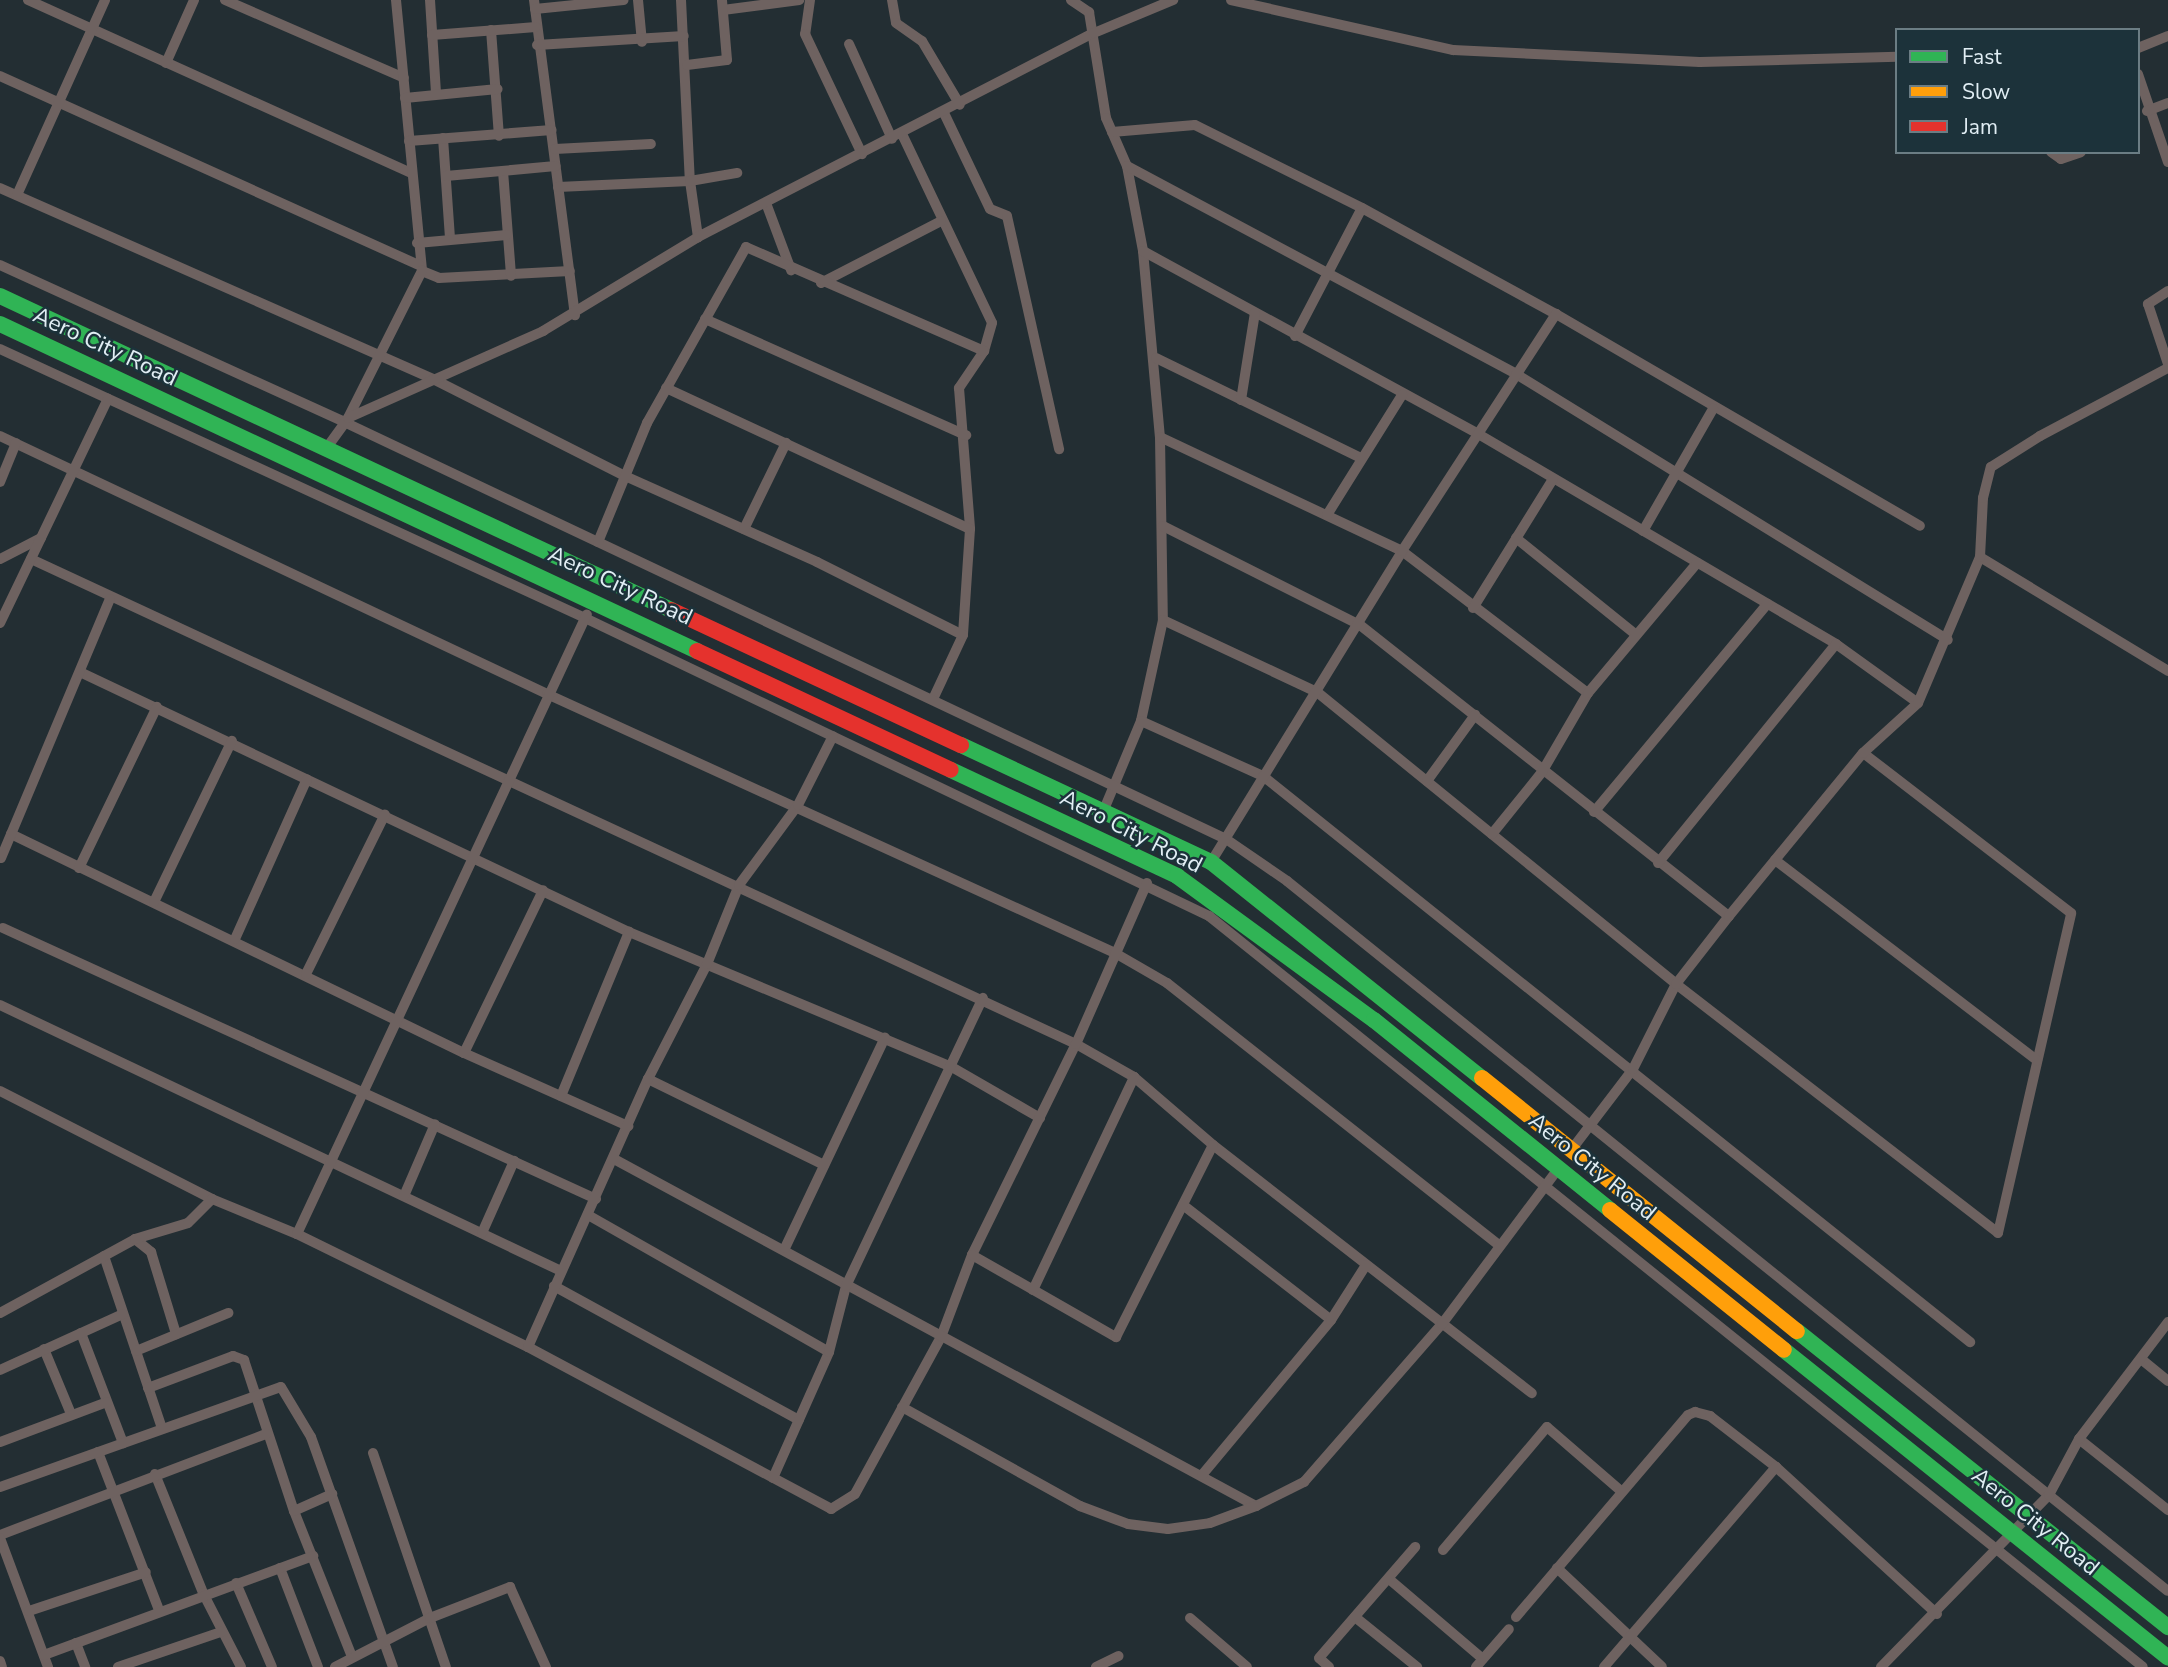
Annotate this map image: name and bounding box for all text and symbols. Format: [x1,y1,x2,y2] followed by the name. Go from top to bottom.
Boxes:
[1895,28,2140,154] legend
[1962,43,2002,71] text: Fast
[1962,78,2010,106] text: Slow
[1962,113,1998,141] text: Jam
[29,302,181,392] street label: Aero City Road
[544,541,696,631] street label: Aero City Road
[1055,784,1207,880] street label: Aero City Road
[1523,1107,1661,1227] street label: Aero City Road
[1966,1462,2104,1582] street label: Aero City Road

